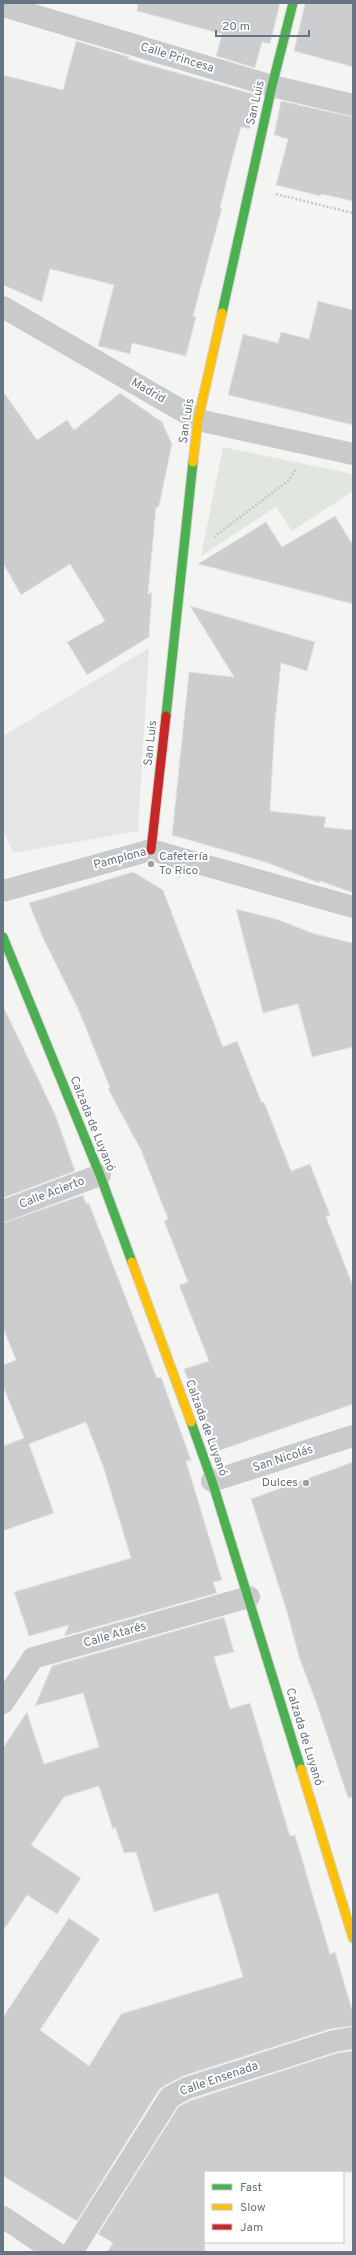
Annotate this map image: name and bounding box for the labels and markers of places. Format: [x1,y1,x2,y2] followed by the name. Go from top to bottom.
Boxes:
[159,849,208,879] place label: Cafetería To Rico
[146,859,156,869] marker: Cafetería To Rico
[262,1475,298,1491] place label: Dulces
[301,1478,311,1488] marker: Dulces

